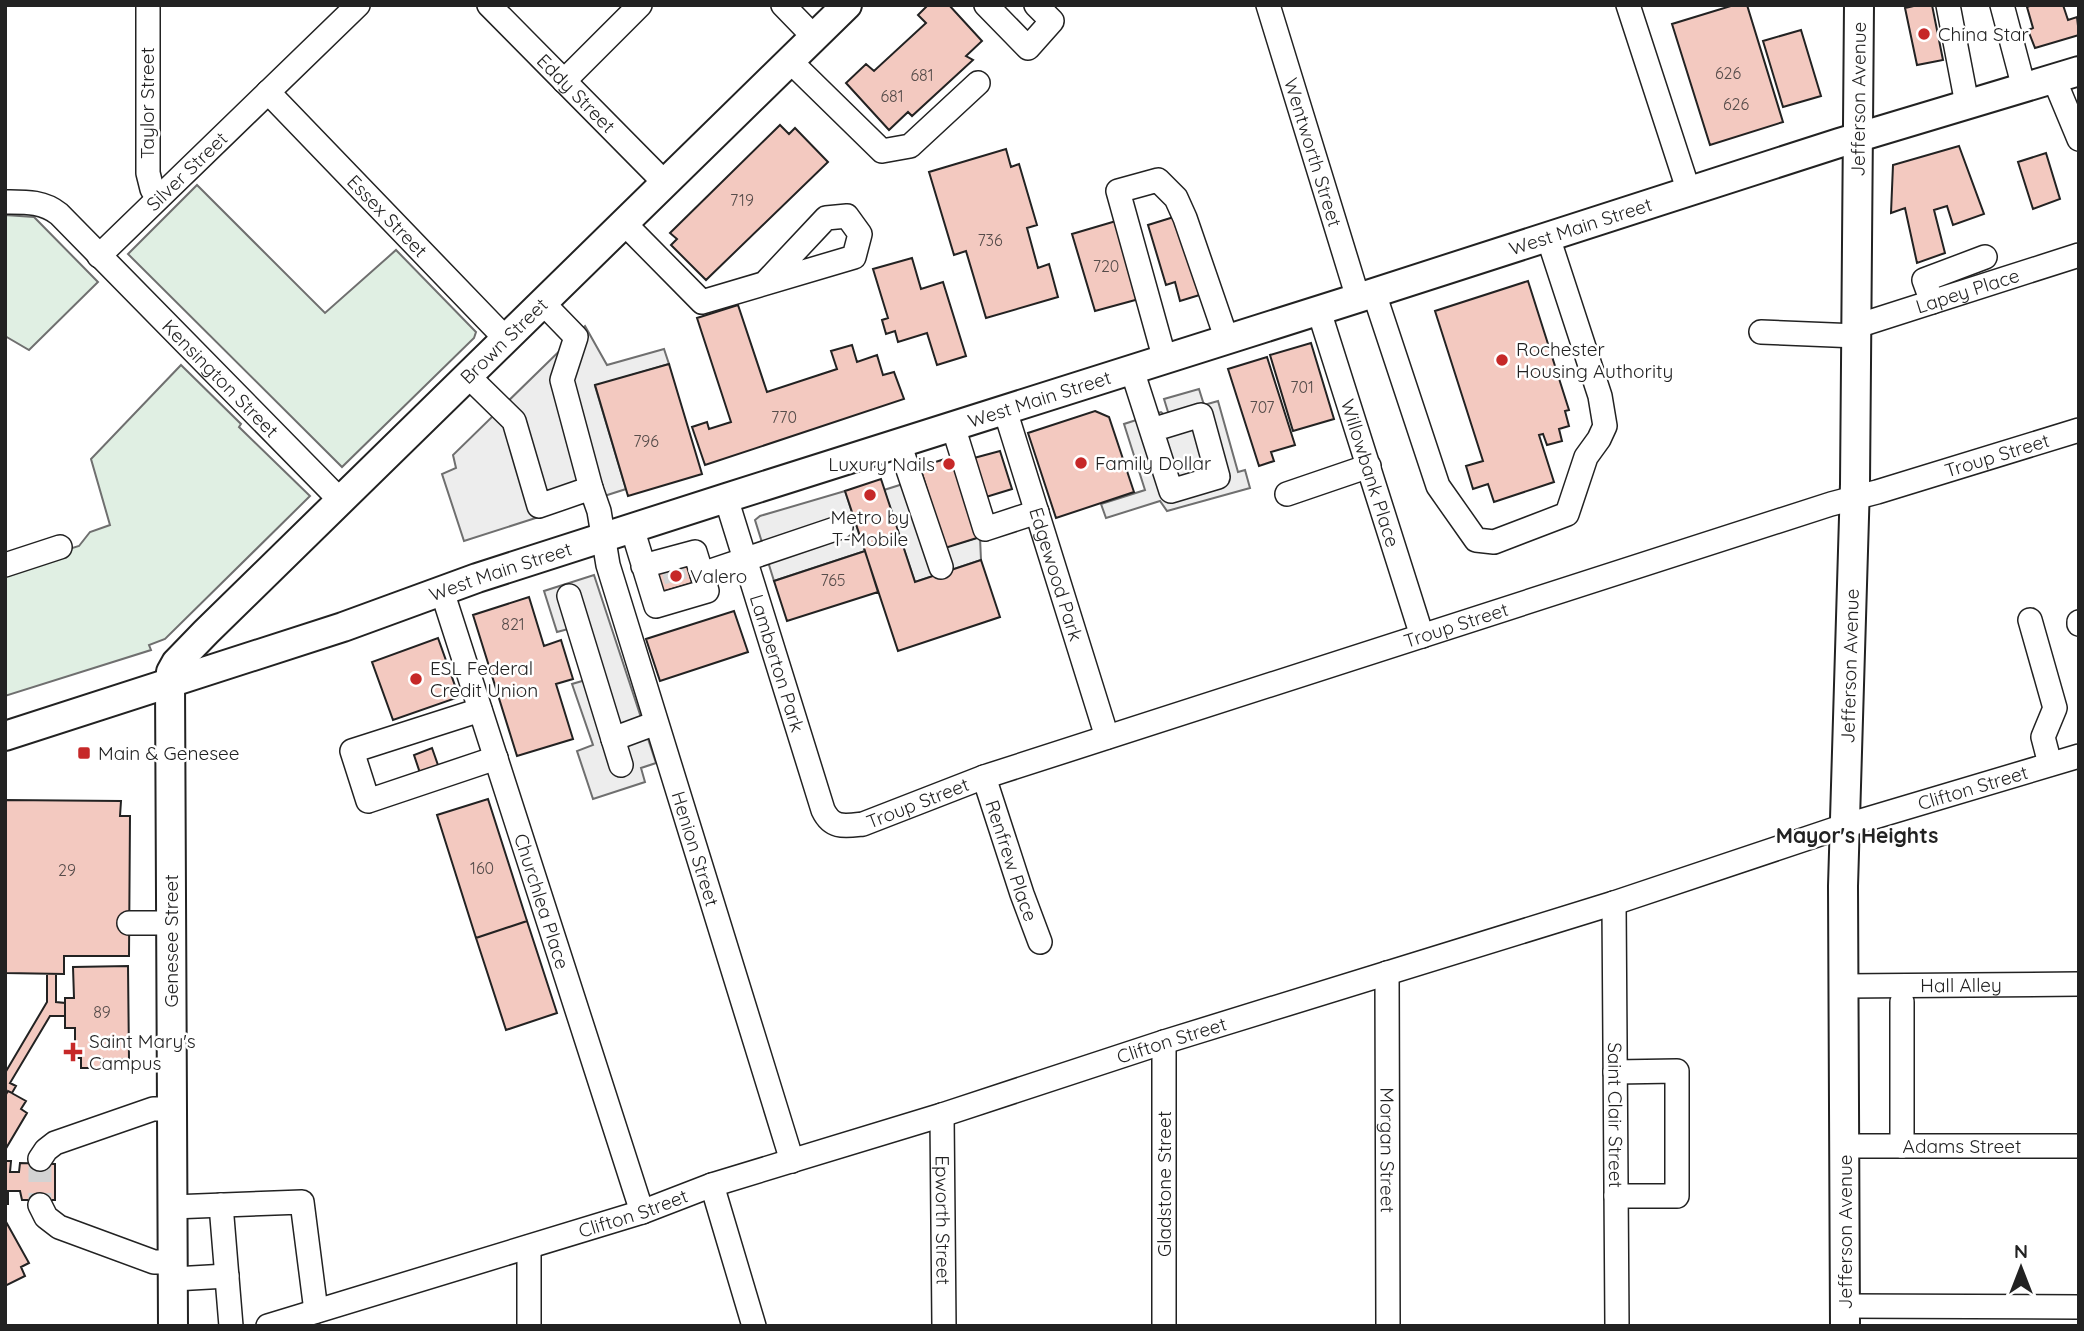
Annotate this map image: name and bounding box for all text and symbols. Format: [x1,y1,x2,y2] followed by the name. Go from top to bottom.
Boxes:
[1846,22,1871,177] street label: Jefferson Avenue
[1938,22,2030,46] place label: China Star
[1916,26,1932,42] marker: China Star
[135,47,159,159] street label: Taylor Street
[532,49,620,138] street label: Eddy Street
[1715,63,1741,83] house number: 626
[910,65,934,85] house number: 681
[1279,75,1347,230] street label: Wentworth Street
[880,86,904,106] house number: 681
[1723,94,1749,114] house number: 626
[141,126,232,216] street label: Silver Street
[342,170,433,262] street label: Essex Street
[730,190,754,210] house number: 719
[1506,192,1655,261] street label: West Main Street
[977,230,1003,250] house number: 736
[1093,256,1119,276] house number: 720
[1913,263,2022,318] street label: Lapey Place
[455,293,553,389] street label: Brown Street
[157,314,284,442] street label: Kensington Street
[1516,337,1673,383] place label: Rochester Housing Authority
[1494,352,1510,368] marker: Rochester Housing Authority
[965,365,1114,433] street label: West Main Street
[1290,377,1314,397] house number: 701
[1336,396,1405,550] street label: Willowbank Place
[1249,397,1275,417] house number: 707
[771,407,797,427] house number: 770
[1942,428,2052,483] street label: Troup Street
[633,431,659,451] house number: 796
[1095,451,1212,475] place label: Family Dollar
[828,452,935,476] place label: Luxury Nails
[1073,455,1089,471] marker: Family Dollar
[941,456,957,472] marker: Luxury Nails
[862,487,878,503] marker: Metro by T-Mobile
[1024,504,1088,644] street label: Edgewood Park
[831,505,909,551] place label: Metro by T-Mobile
[426,536,575,607] street label: West Main Street
[690,564,747,588] place label: Valero
[668,568,684,584] marker: Valero
[820,570,846,590] house number: 765
[1835,588,1864,744] street label: Jefferson Avenue
[745,591,810,735] street label: Lamberton Park
[1401,597,1511,653] street label: Troup Street
[501,614,525,634] house number: 821
[430,656,538,702] place label: ESL Federal Credit Union
[408,671,424,687] marker: ESL Federal Credit Union
[98,741,240,765] place label: Main & Genesee
[76,745,92,761] marker: Main & Genesee
[1915,760,2031,815] street label: Clifton Street
[863,772,972,834] street label: Troup Street
[667,788,725,909] street label: Henion Street
[980,797,1043,924] street label: Renfrew Place
[1776,822,1938,848] district label: Mayor's Heights
[509,830,575,972] street label: Churchlea Place
[470,858,494,878] house number: 160
[58,860,76,880] house number: 29
[159,874,183,1008] street label: Genesee Street
[1920,973,2002,997] street label: Hall Alley
[93,1002,111,1022] house number: 89
[1114,1011,1229,1069] street label: Clifton Street
[89,1029,196,1075] place label: Saint Mary's Campus
[63,1042,83,1062] marker: Saint Mary's Campus
[1603,1042,1628,1188] street label: Saint Clair Street
[1375,1087,1400,1213] street label: Morgan Street
[1152,1111,1176,1257] street label: Gladstone Street
[1903,1134,2021,1158] street label: Adams Street
[930,1155,956,1285] street label: Epworth Street
[1833,1155,1857,1309] street label: Jefferson Avenue
[575,1184,691,1243] street label: Clifton Street
[1986,1233,2056,1303] north arrow
[2014,1239,2028,1263] text: N

